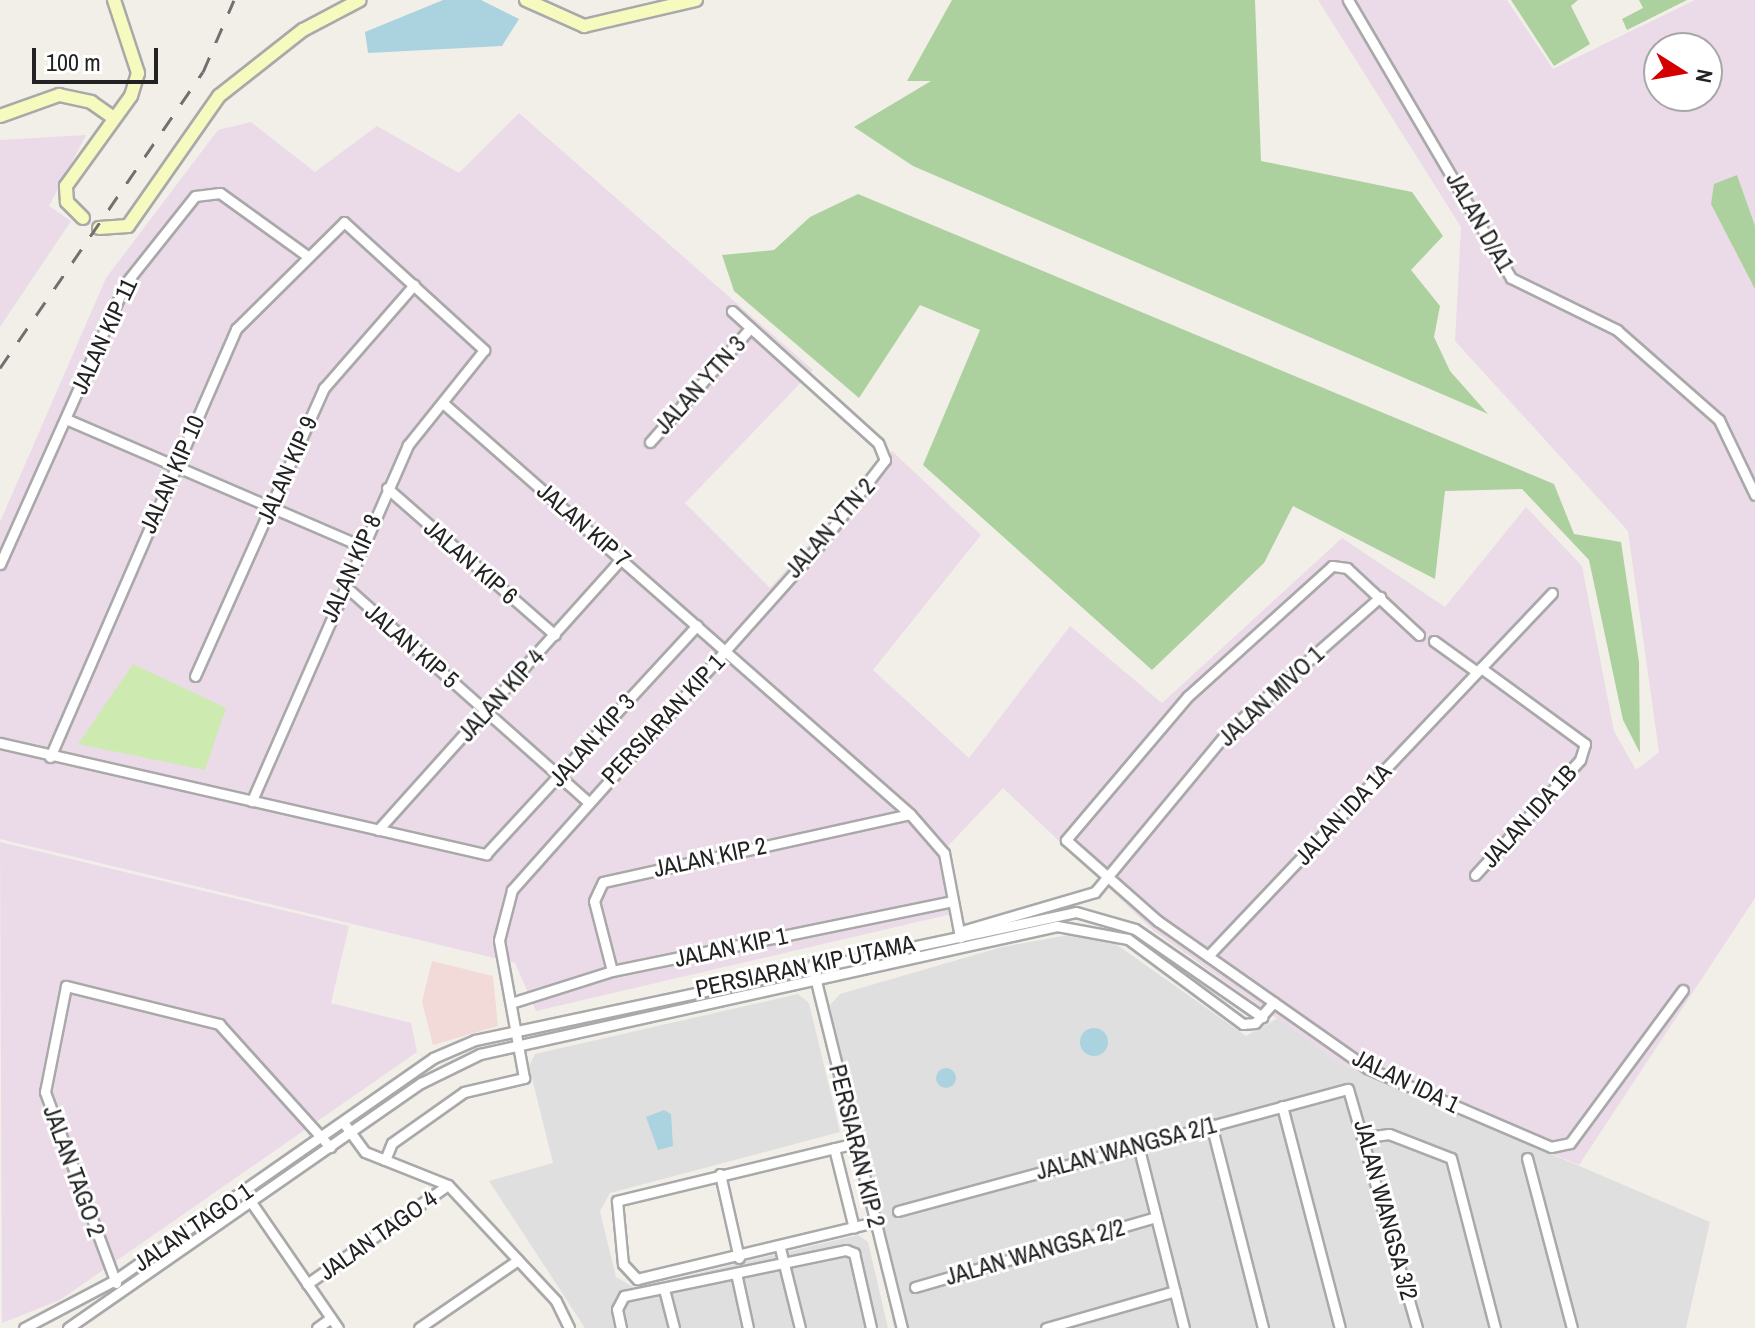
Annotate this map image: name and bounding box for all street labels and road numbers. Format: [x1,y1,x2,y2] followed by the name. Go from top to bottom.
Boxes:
[1440,167,1520,277] street label: JALAN D/A1
[65,274,143,398] street label: JALAN KIP 11
[648,330,752,440] street label: JALAN YTN 3
[133,411,211,537] street label: JALAN KIP 10
[250,412,324,528] street label: JALAN KIP 9
[779,472,881,584] street label: JALAN YTN 2
[531,476,637,574] street label: JALAN KIP 7
[314,510,388,626] street label: JALAN KIP 8
[418,513,524,611] street label: JALAN KIP 6
[359,597,465,695] street label: JALAN KIP 5
[1212,640,1330,752] street label: JALAN MIVO 1
[452,643,550,747] street label: JALAN KIP 4
[595,648,731,790] street label: PERSIARAN KIP 1
[543,688,641,792] street label: JALAN KIP 3
[1288,757,1398,871] street label: JALAN IDA 1A
[1475,758,1583,874] street label: JALAN IDA 1B
[651,831,769,883] street label: JALAN KIP 2
[672,921,790,973] street label: JALAN KIP 1
[693,929,917,1003] street label: PERSIARAN KIP UTAMA
[1348,1043,1464,1119] street label: JALAN IDA 1
[823,1061,891,1231] street label: PERSIARAN KIP 2
[37,1101,111,1241] street label: JALAN TAGO 2
[1032,1110,1220,1186] street label: JALAN WANGSA 2/1
[1348,1116,1424,1304] street label: JALAN WANGSA 3/2
[128,1177,258,1277] street label: JALAN TAGO 1
[313,1184,443,1286] street label: JALAN TAGO 4
[941,1212,1129,1292] street label: JALAN WANGSA 2/2

